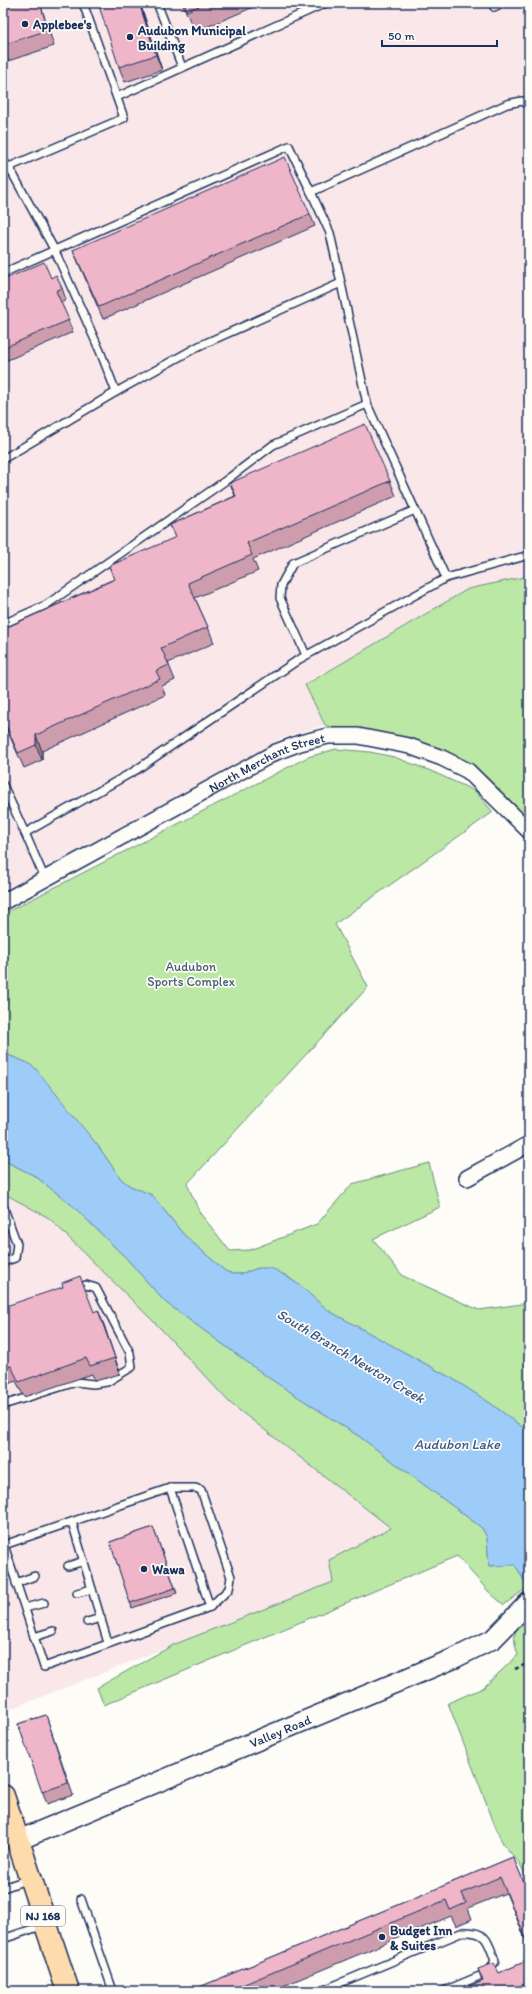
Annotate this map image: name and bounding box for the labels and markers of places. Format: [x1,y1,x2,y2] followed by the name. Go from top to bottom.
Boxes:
[32,17,92,33] place label: Applebee's
[20,19,30,29] marker: Applebee's
[137,23,246,54] place label: Audubon Municipal Building
[125,32,135,42] marker: Audubon Municipal Building
[152,1562,185,1577] place label: Wawa
[139,1564,149,1574] marker: Wawa
[390,1923,454,1953] place label: Budget Inn & Suites
[377,1932,387,1942] marker: Budget Inn & Suites

